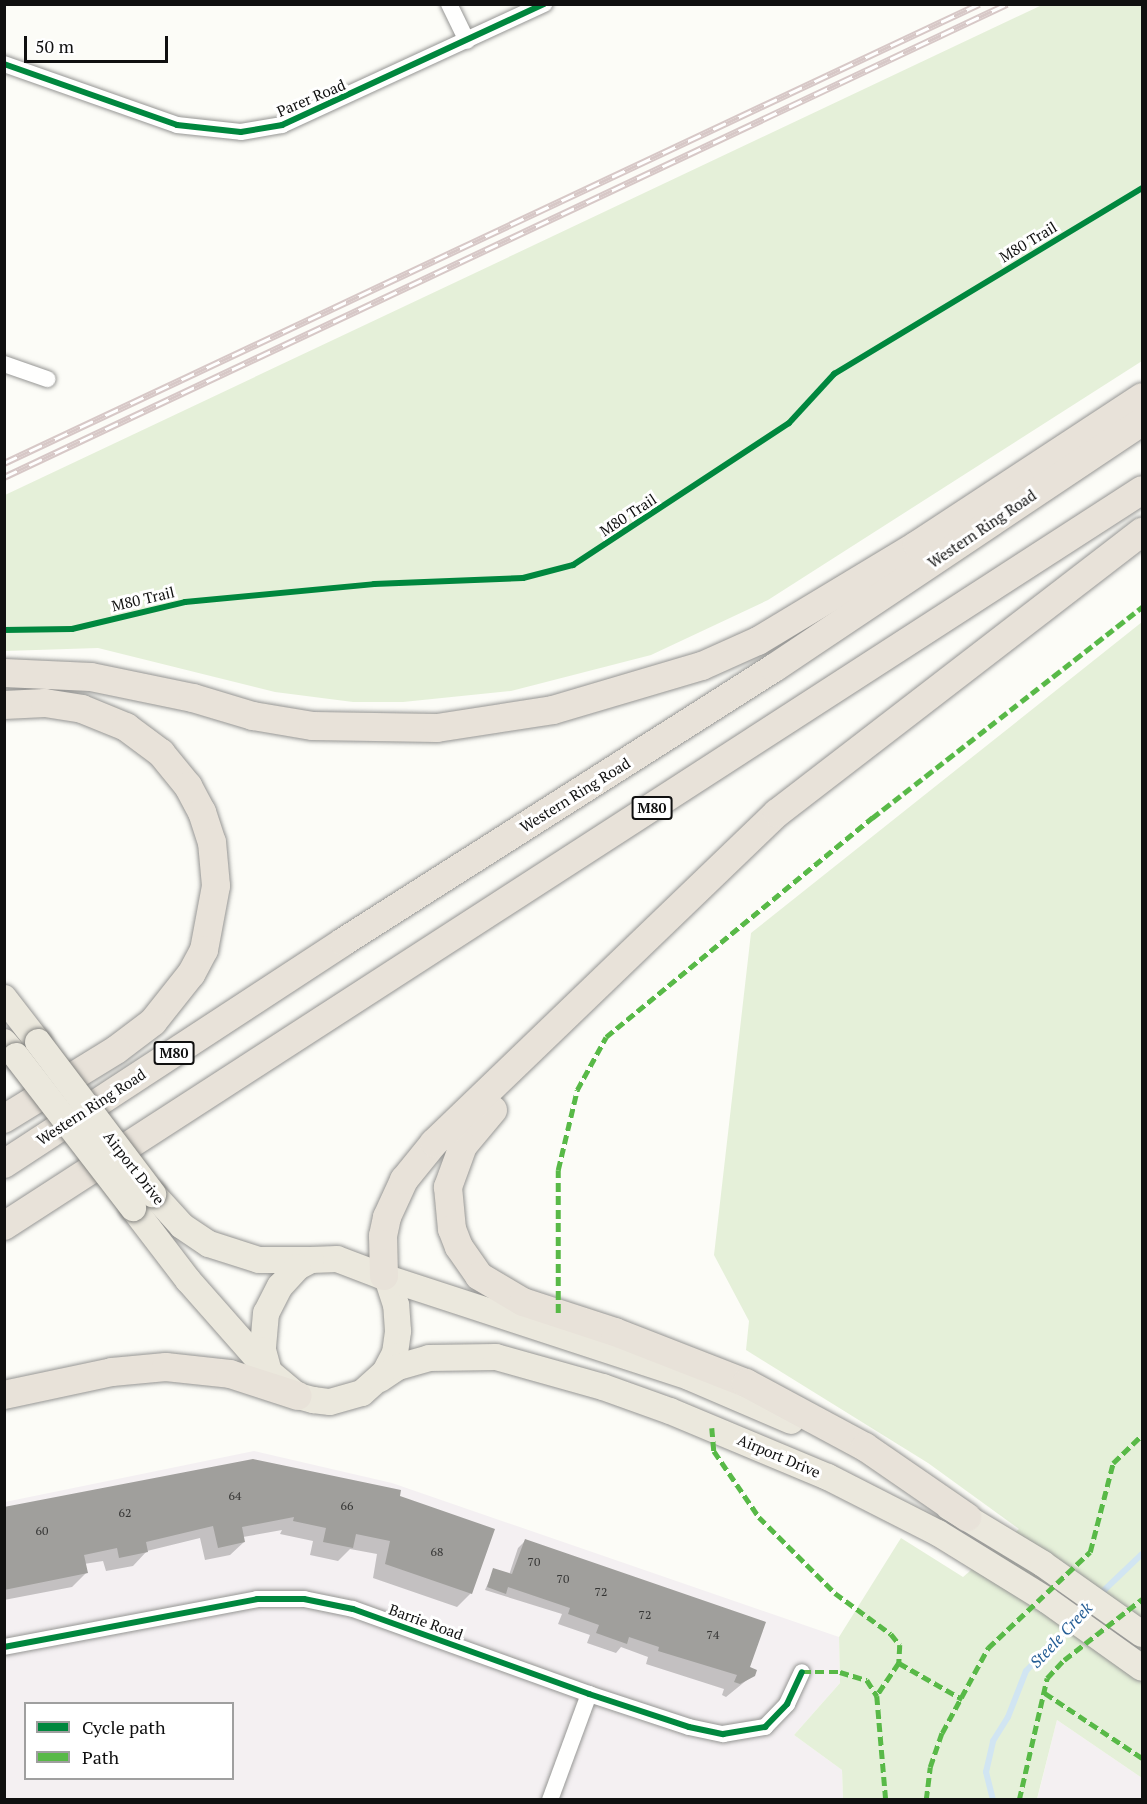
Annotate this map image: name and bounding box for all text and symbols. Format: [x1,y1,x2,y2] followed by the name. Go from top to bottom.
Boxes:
[27,24,171,62] scale bar
[35,34,74,58] text: 50 m
[274,76,348,120] street label: Parer Road
[996,218,1060,266] street label: M80 Trail
[925,486,1039,572] street label: Western Ring Road
[596,490,660,540] street label: M80 Trail
[110,583,176,615] street label: M80 Trail
[517,754,633,836] street label: Western Ring Road
[631,797,673,819] road number: M80
[153,1042,195,1064] road number: M80
[33,1065,149,1149] street label: Western Ring Road
[100,1128,168,1208] street label: Airport Drive
[735,1431,823,1481] street label: Airport Drive
[229,1489,241,1503] house number: 64
[341,1499,353,1513] house number: 66
[119,1506,131,1520] house number: 62
[36,1524,48,1538] house number: 60
[431,1545,443,1559] house number: 68
[528,1555,540,1569] house number: 70
[557,1572,569,1586] house number: 70
[595,1585,607,1599] house number: 72
[1026,1598,1096,1672] water label: Steele Creek
[387,1600,465,1644] street label: Barrie Road
[639,1608,651,1622] house number: 72
[707,1628,719,1642] house number: 74
[24,1702,234,1780] legend
[82,1715,166,1739] text: Cycle path
[82,1745,119,1769] text: Path

